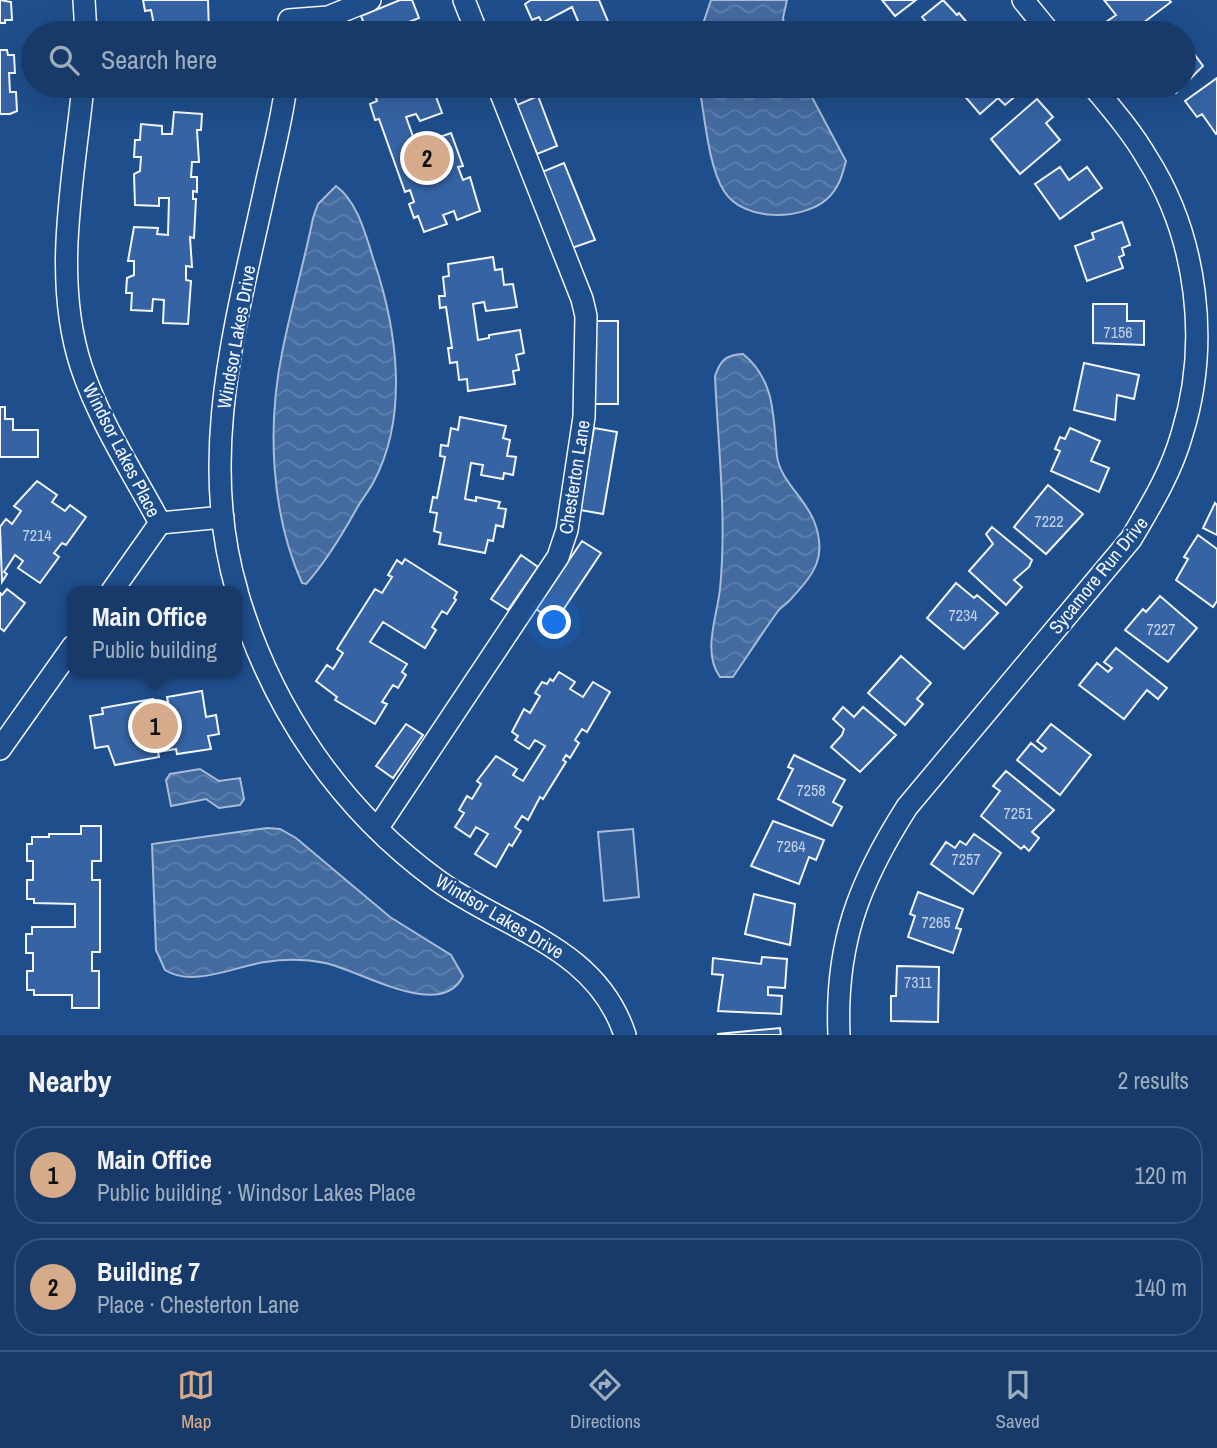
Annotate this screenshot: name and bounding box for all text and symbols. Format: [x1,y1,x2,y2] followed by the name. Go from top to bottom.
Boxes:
[21,21,1196,98] search box
[45,41,83,79] icon: search
[101,42,217,77] text: Search here
[404,132,450,184] pin: 2
[211,263,261,411] street label: Windsor Lakes Drive
[1103,321,1133,343] house number: 7156
[77,379,167,521] street label: Windsor Lakes Place
[552,418,596,536] street label: Chesterton Lane
[1034,510,1064,532] house number: 7222
[1042,511,1154,639] street label: Sycamore Run Drive
[22,524,52,546] house number: 7214
[67,586,242,677] popup
[92,599,207,634] text: Main Office
[948,604,978,626] house number: 7234
[537,605,571,639] your location
[1146,618,1176,640] house number: 7227
[92,634,217,665] text: Public building
[132,700,178,752] pin: 1
[796,779,826,801] house number: 7258
[1003,802,1033,824] house number: 7251
[776,835,806,857] house number: 7264
[951,848,981,870] house number: 7257
[431,867,569,965] street label: Windsor Lakes Drive
[921,911,951,933] house number: 7265
[904,971,933,993] house number: 7311
[28,1061,111,1101] text: Nearby
[1118,1065,1189,1096] text: 2 results
[97,1142,212,1177] text: Main Office
[48,1160,58,1191] text: 1
[1135,1160,1187,1191] text: 120 m
[97,1177,416,1208] text: Public building · Windsor Lakes Place
[97,1254,200,1289] text: Building 7
[48,1272,58,1303] text: 2
[1135,1272,1187,1303] text: 140 m
[97,1289,299,1320] text: Place · Chesterton Lane
[177,1366,215,1434] tab: Map
[570,1366,641,1434] tab: Directions
[996,1366,1040,1434] tab: Saved

